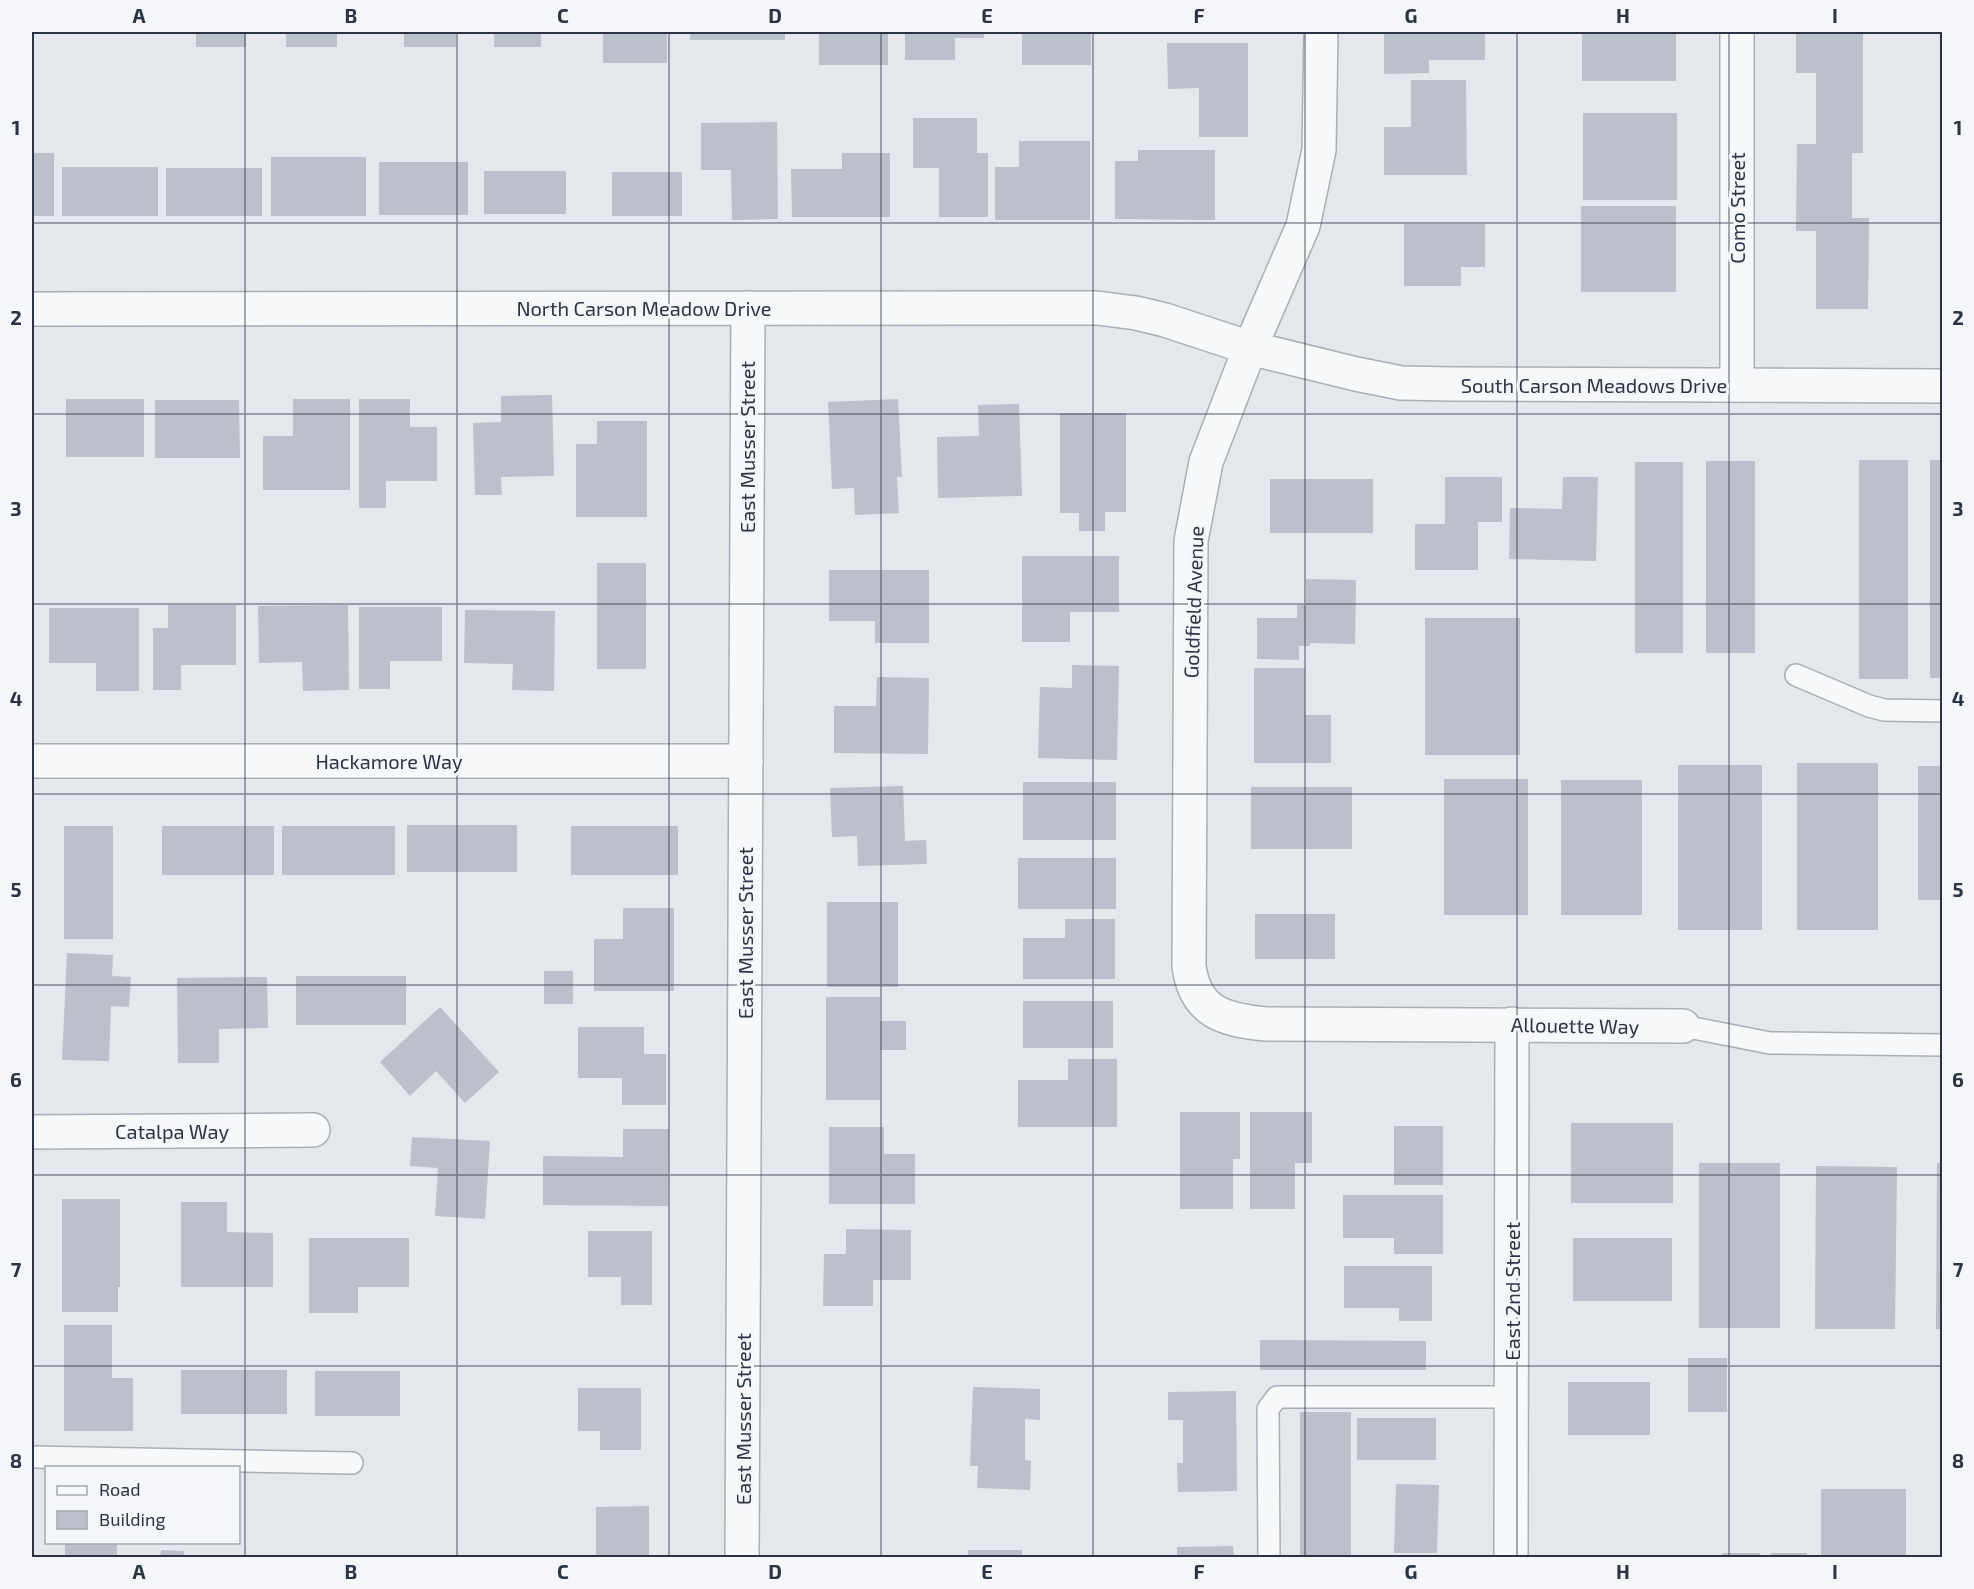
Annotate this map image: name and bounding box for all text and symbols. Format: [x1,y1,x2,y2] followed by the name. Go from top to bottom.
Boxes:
[132,3,146,27] text: A
[345,3,357,27] text: B
[557,3,569,27] text: C
[768,3,782,27] text: D
[981,3,993,27] text: E
[1193,3,1205,27] text: F
[1405,3,1417,27] text: G
[1616,3,1630,27] text: H
[1832,3,1838,27] text: I
[12,115,20,139] text: 1
[1954,115,1962,139] text: 1
[1725,152,1749,264] street label: Como Street
[516,296,772,320] street label: North Carson Meadow Drive
[10,305,22,329] text: 2
[1952,305,1964,329] text: 2
[735,361,759,533] street label: East Musser Street
[1461,373,1727,397] street label: South Carson Meadows Drive
[10,496,22,520] text: 3
[1952,496,1964,520] text: 3
[1178,525,1208,679] street label: Goldfield Avenue
[10,686,23,710] text: 4
[1952,686,1965,710] text: 4
[315,749,463,773] street label: Hackamore Way
[733,847,757,1019] street label: East Musser Street
[10,877,22,901] text: 5
[1952,877,1964,901] text: 5
[1511,1012,1640,1038] street label: Allouette Way
[10,1067,22,1091] text: 6
[1952,1067,1964,1091] text: 6
[115,1119,229,1143] street label: Catalpa Way
[1500,1221,1524,1360] street label: East 2nd Street
[11,1257,22,1281] text: 7
[1953,1257,1964,1281] text: 7
[731,1333,755,1505] street label: East Musser Street
[10,1448,22,1472] text: 8
[1952,1448,1964,1472] text: 8
[45,1466,240,1544] legend
[99,1478,140,1500] text: Road
[99,1508,166,1530] text: Building
[132,1559,146,1583] text: A
[345,1559,357,1583] text: B
[557,1559,569,1583] text: C
[768,1559,782,1583] text: D
[981,1559,993,1583] text: E
[1193,1559,1205,1583] text: F
[1405,1559,1417,1583] text: G
[1616,1559,1630,1583] text: H
[1832,1559,1838,1583] text: I

